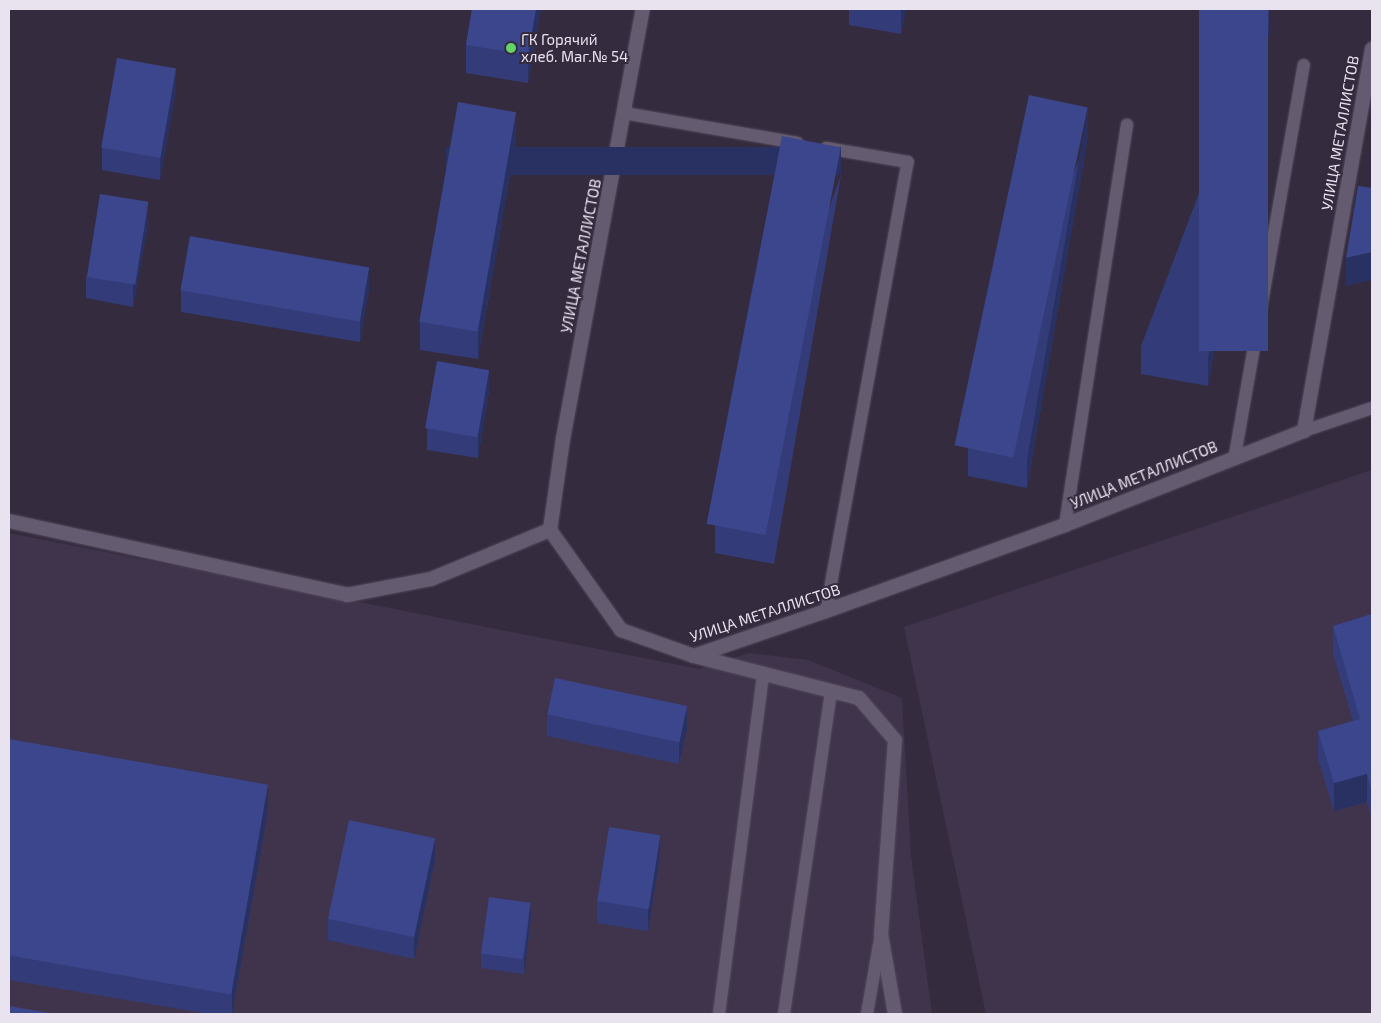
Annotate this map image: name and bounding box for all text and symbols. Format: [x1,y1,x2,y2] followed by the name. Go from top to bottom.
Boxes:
[521,30,628,65] place label: ГК Горячий хлеб. Маг.№ 54
[505,42,517,54] marker: ГК Горячий хлеб. Маг.№ 54
[1318,54,1362,212] street label: УЛИЦА МЕТАЛЛИСТОВ
[557,177,605,335] street label: УЛИЦА МЕТАЛЛИСТОВ
[1068,437,1220,513] street label: УЛИЦА МЕТАЛЛИСТОВ
[688,580,842,646] street label: УЛИЦА МЕТАЛЛИСТОВ

